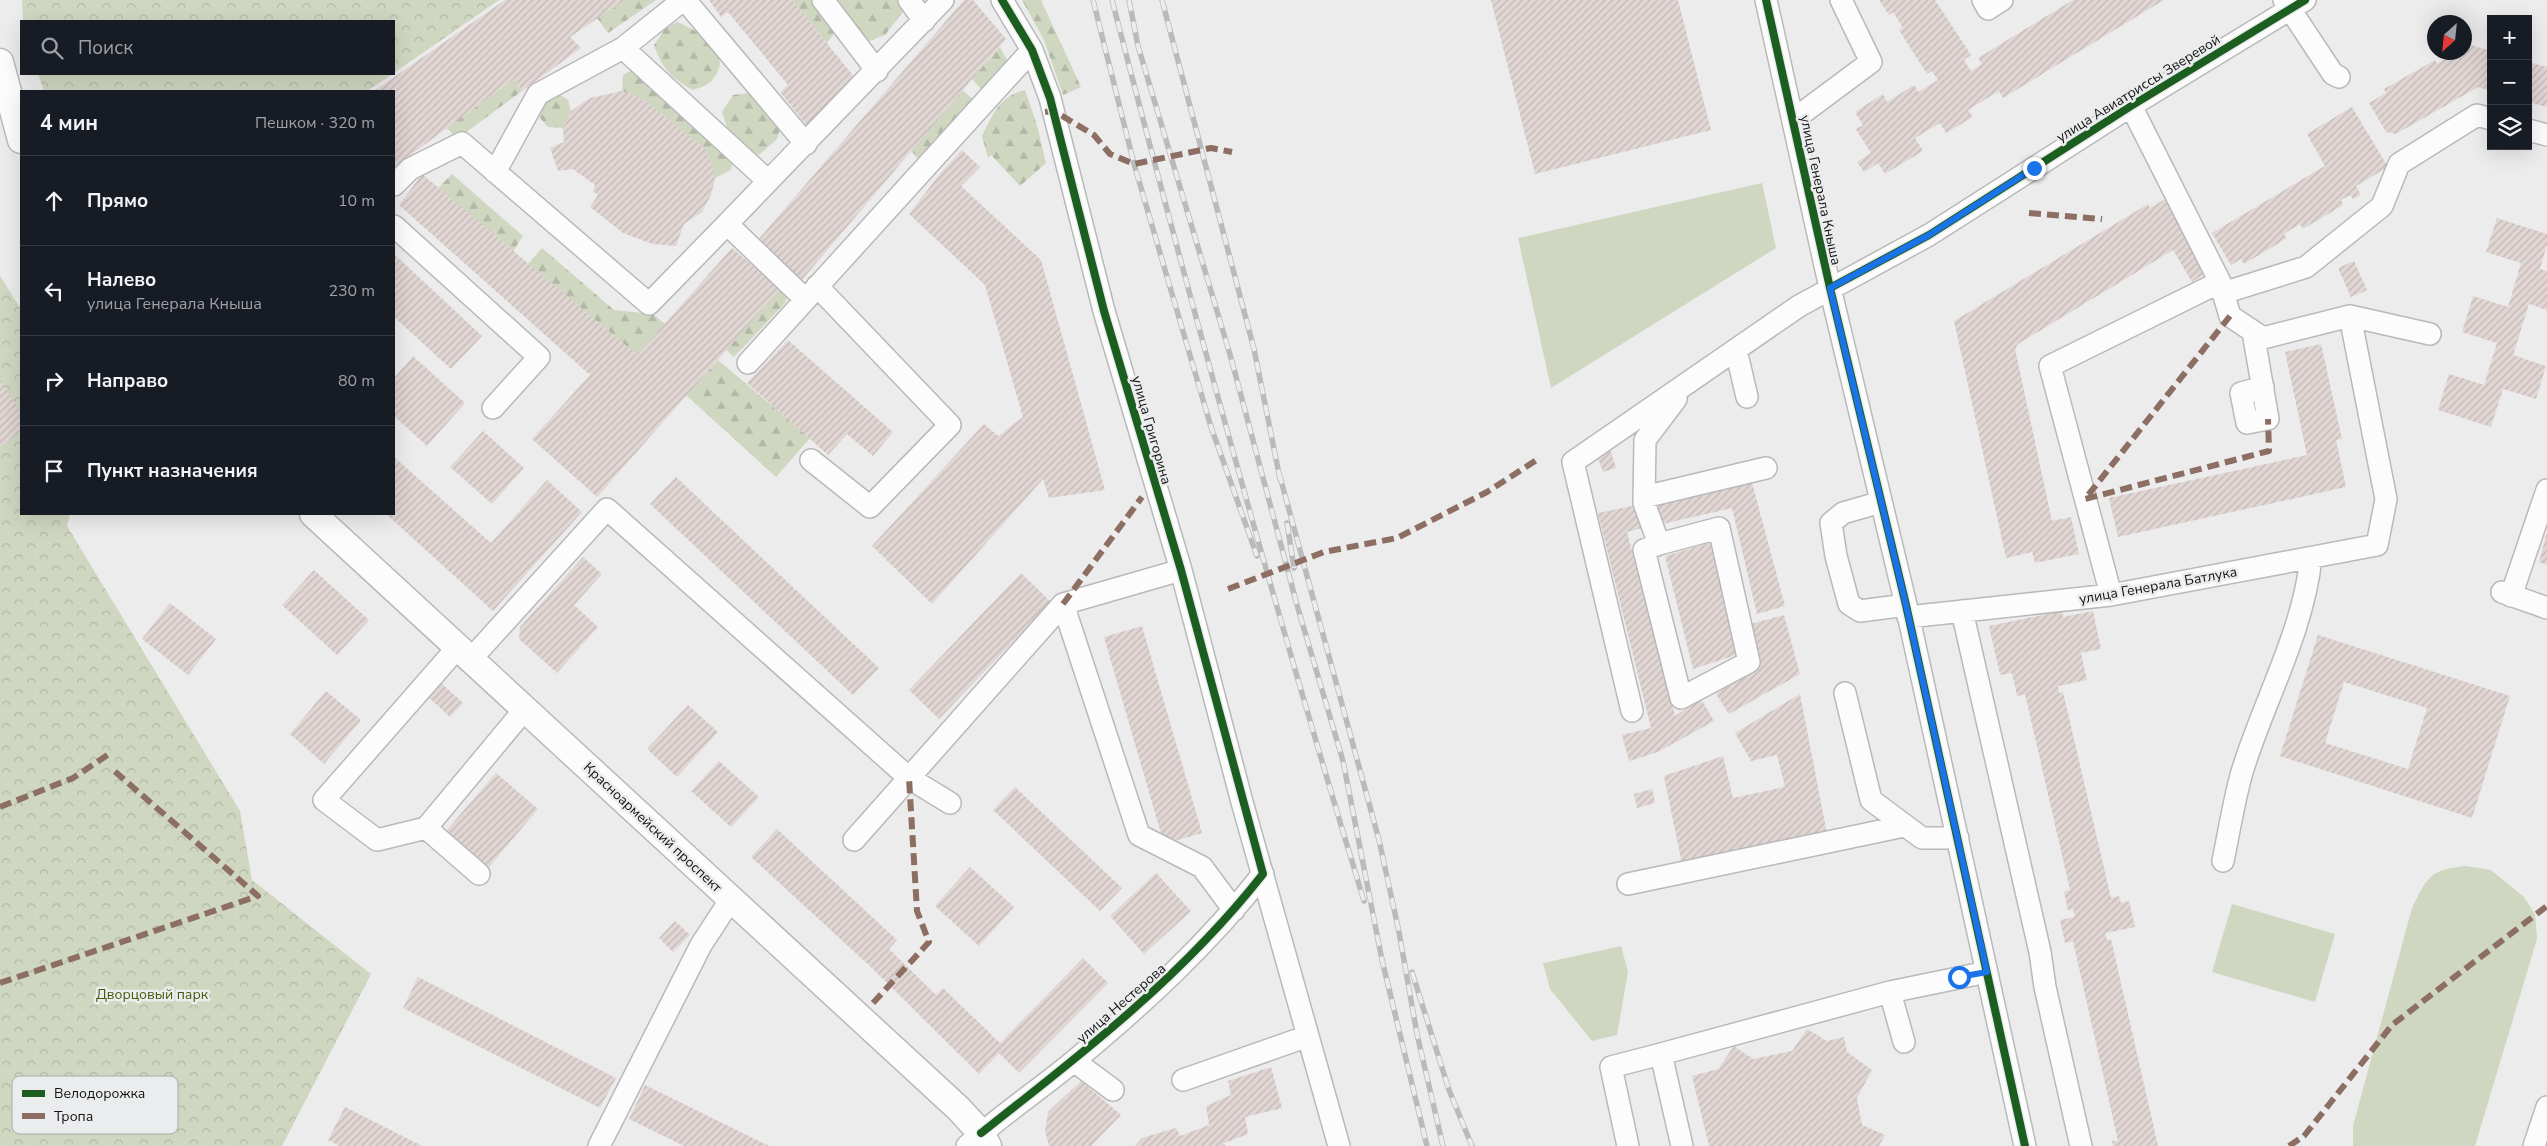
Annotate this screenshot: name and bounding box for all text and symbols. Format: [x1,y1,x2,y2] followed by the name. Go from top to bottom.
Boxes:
[2427,15,2472,60] north arrow
[2487,15,2532,150] map controls
[2487,15,2532,60] button: +
[20,20,395,75] search box
[2053,30,2224,147] street label: улица Авиатриссы Зверевой
[38,34,66,62] icon: search
[78,35,133,61] text: Поиск
[2487,60,2532,105] button: −
[2487,105,2532,150] button: layers
[40,109,98,137] text: 4 мин
[255,112,375,134] text: Пешком · 320 m
[1795,113,1846,267] street label: улица Генерала Кныша
[2023,157,2046,180] route end
[40,187,68,215] icon: ahead
[87,188,148,214] text: Прямо
[338,190,375,212] text: 10 m
[87,267,156,293] text: Налево
[40,277,68,305] icon: left
[328,280,375,302] text: 230 m
[87,293,262,315] text: улица Генерала Кныша
[40,367,68,395] icon: right
[87,368,168,394] text: Направо
[338,370,375,392] text: 80 m
[1127,374,1176,487] street label: улица Григорина
[40,457,68,485] icon: arrive
[87,458,258,484] text: Пункт назначения
[2078,562,2239,609] street label: улица Генерала Батлука
[579,758,727,897] street label: Красноармейский проспект
[1073,959,1170,1048] street label: улица Нестерова
[1948,966,1971,989] route start
[96,985,209,1004] park label: Дворцовый парк
[12,1076,178,1134] legend
[54,1084,145,1103] text: Велодорожка
[54,1107,93,1126] text: Тропа

